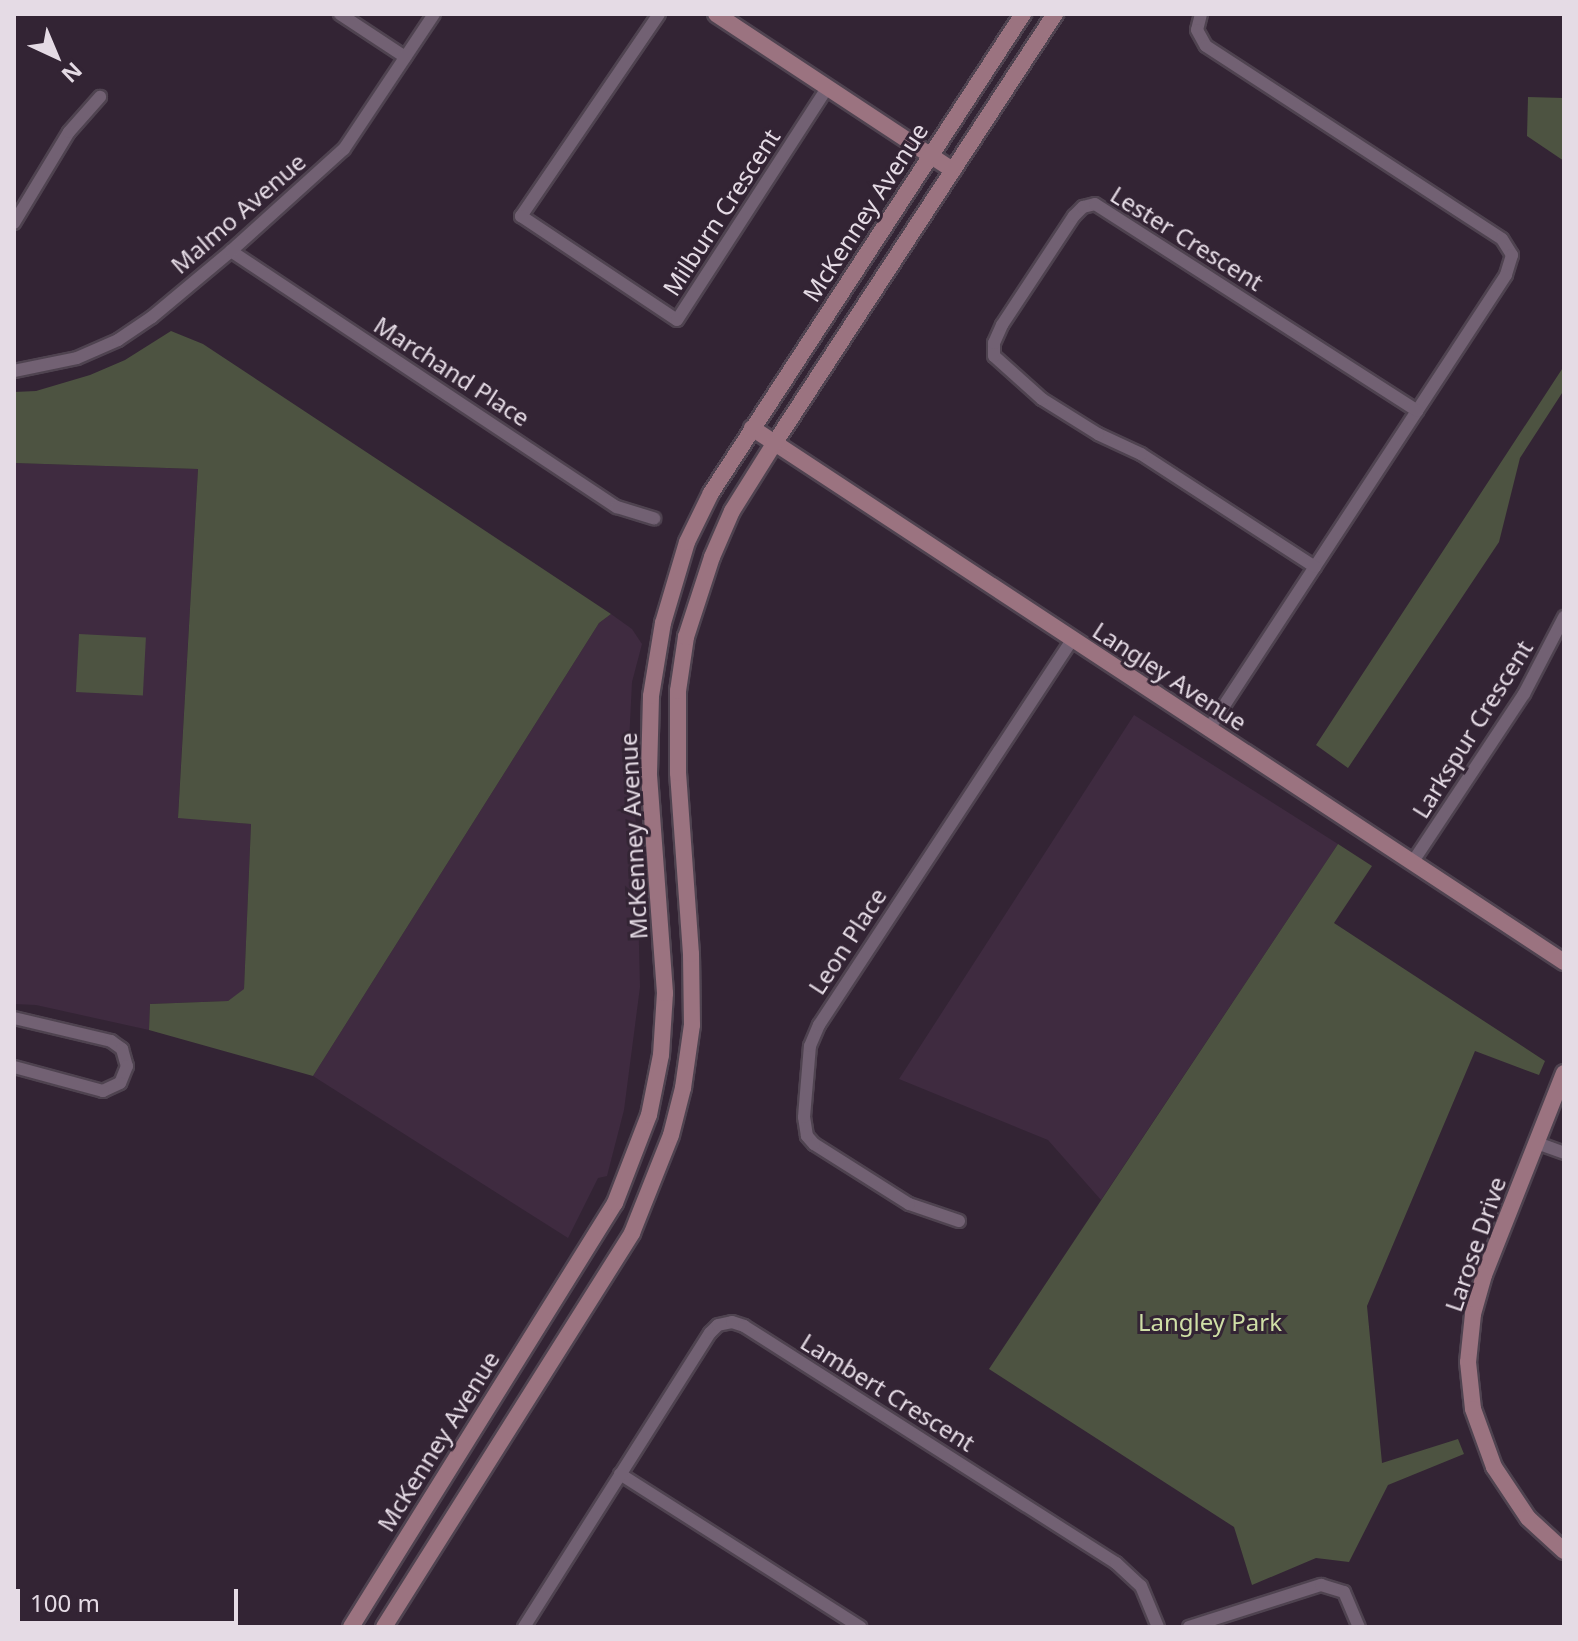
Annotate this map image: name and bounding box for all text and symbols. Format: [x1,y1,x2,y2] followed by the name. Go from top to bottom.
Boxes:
[16,16,96,96] north arrow
[56,56,90,90] text: N
[797,117,933,307] street label: McKenney Avenue
[656,123,786,301] street label: Milburn Crescent
[165,147,311,279] street label: Malmo Avenue
[1106,180,1268,296] street label: Lester Crescent
[369,310,535,432] street label: Marchand Place
[1088,616,1252,736] street label: Langley Avenue
[1406,635,1538,823] street label: Larkspur Crescent
[613,732,653,940] street label: McKenney Avenue
[802,882,892,1000] street label: Leon Place
[1438,1173,1512,1315] street label: Larose Drive
[1138,1308,1282,1336] park label: Langley Park
[796,1327,980,1457] street label: Lambert Crescent
[371,1346,505,1536] street label: McKenney Avenue
[20,1573,242,1623] scale bar
[30,1586,100,1619] text: 100 m

